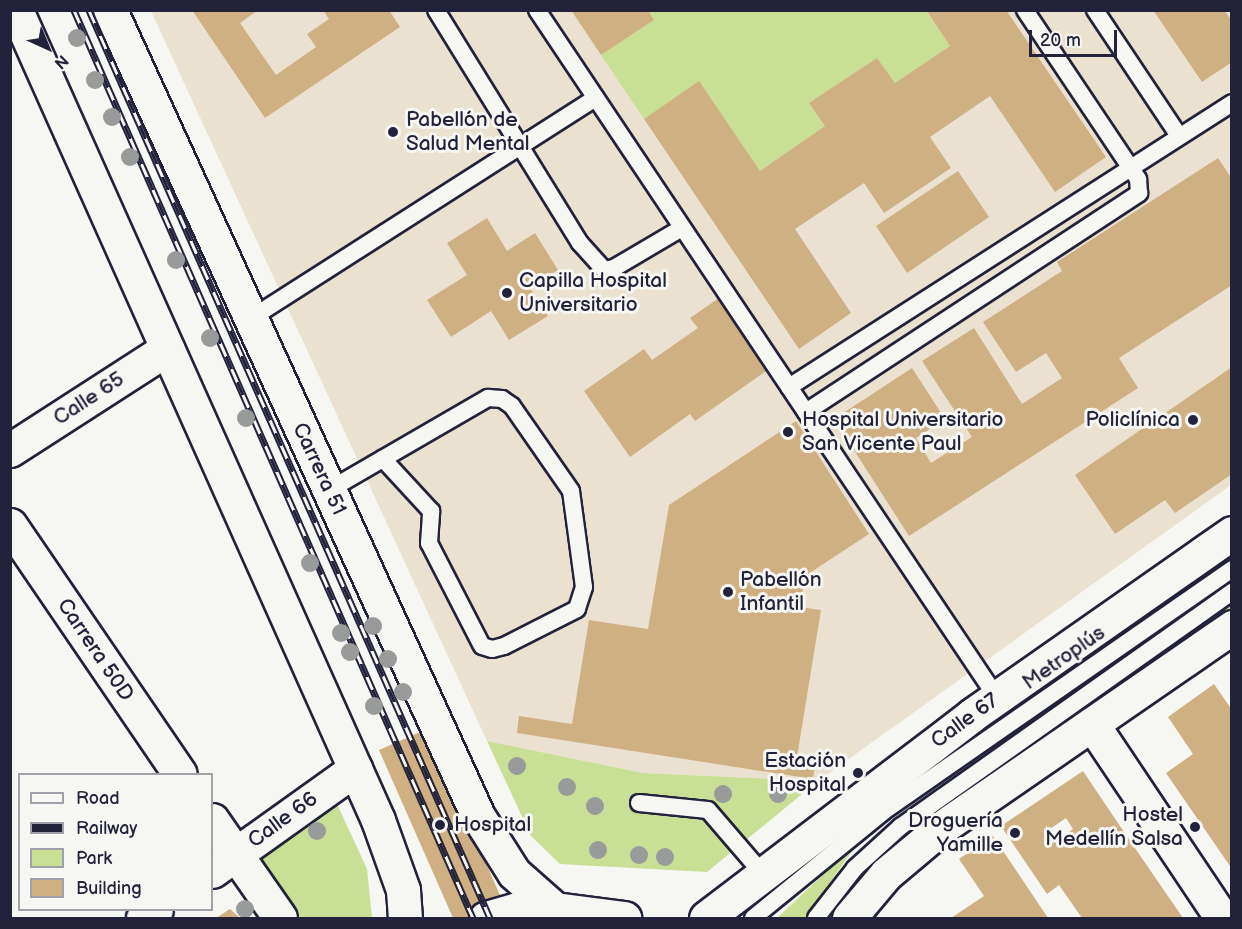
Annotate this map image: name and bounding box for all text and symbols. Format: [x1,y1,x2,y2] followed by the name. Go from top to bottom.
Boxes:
[18,18,78,78] north arrow
[1032,18,1120,56] scale bar
[1040,30,1081,51] text: 20 m
[50,50,72,72] text: N
[406,107,529,157] place label: Pabellón de Salud Mental
[384,123,402,141] marker: Pabellón de Salud Mental
[519,268,667,318] place label: Capilla Hospital Universitario
[500,286,514,300] marker: Capilla Hospital Universitario
[49,367,129,431] street label: Calle 65
[802,407,1004,457] place label: Hospital Universitario San Vicente Paul
[1085,407,1180,433] place label: Policlínica
[1184,411,1202,429] marker: Policlínica
[287,419,351,519] street label: Carrera 51
[779,423,797,441] marker: Hospital Universitario San Vicente Paul
[740,567,822,617] place label: Pabellón Infantil
[721,585,735,599] marker: Pabellón Infantil
[51,594,139,706] street label: Carrera 50D
[1018,620,1110,696] street label: Metroplús
[926,688,1004,754] street label: Calle 67
[764,748,846,798] place label: Estación Hospital
[851,766,865,780] marker: Estación Hospital
[18,773,213,911] legend
[243,786,323,854] street label: Calle 66
[76,788,120,809] text: Road
[1045,802,1183,852] place label: Hostel Medellín Salsa
[908,808,1003,858] place label: Droguería Yamille
[454,812,531,838] place label: Hospital
[431,816,449,834] marker: Hospital
[76,818,138,839] text: Railway
[1188,820,1202,834] marker: Hostel Medellín Salsa
[1008,826,1022,840] marker: Droguería Yamille
[76,848,112,869] text: Park
[76,878,142,899] text: Building

